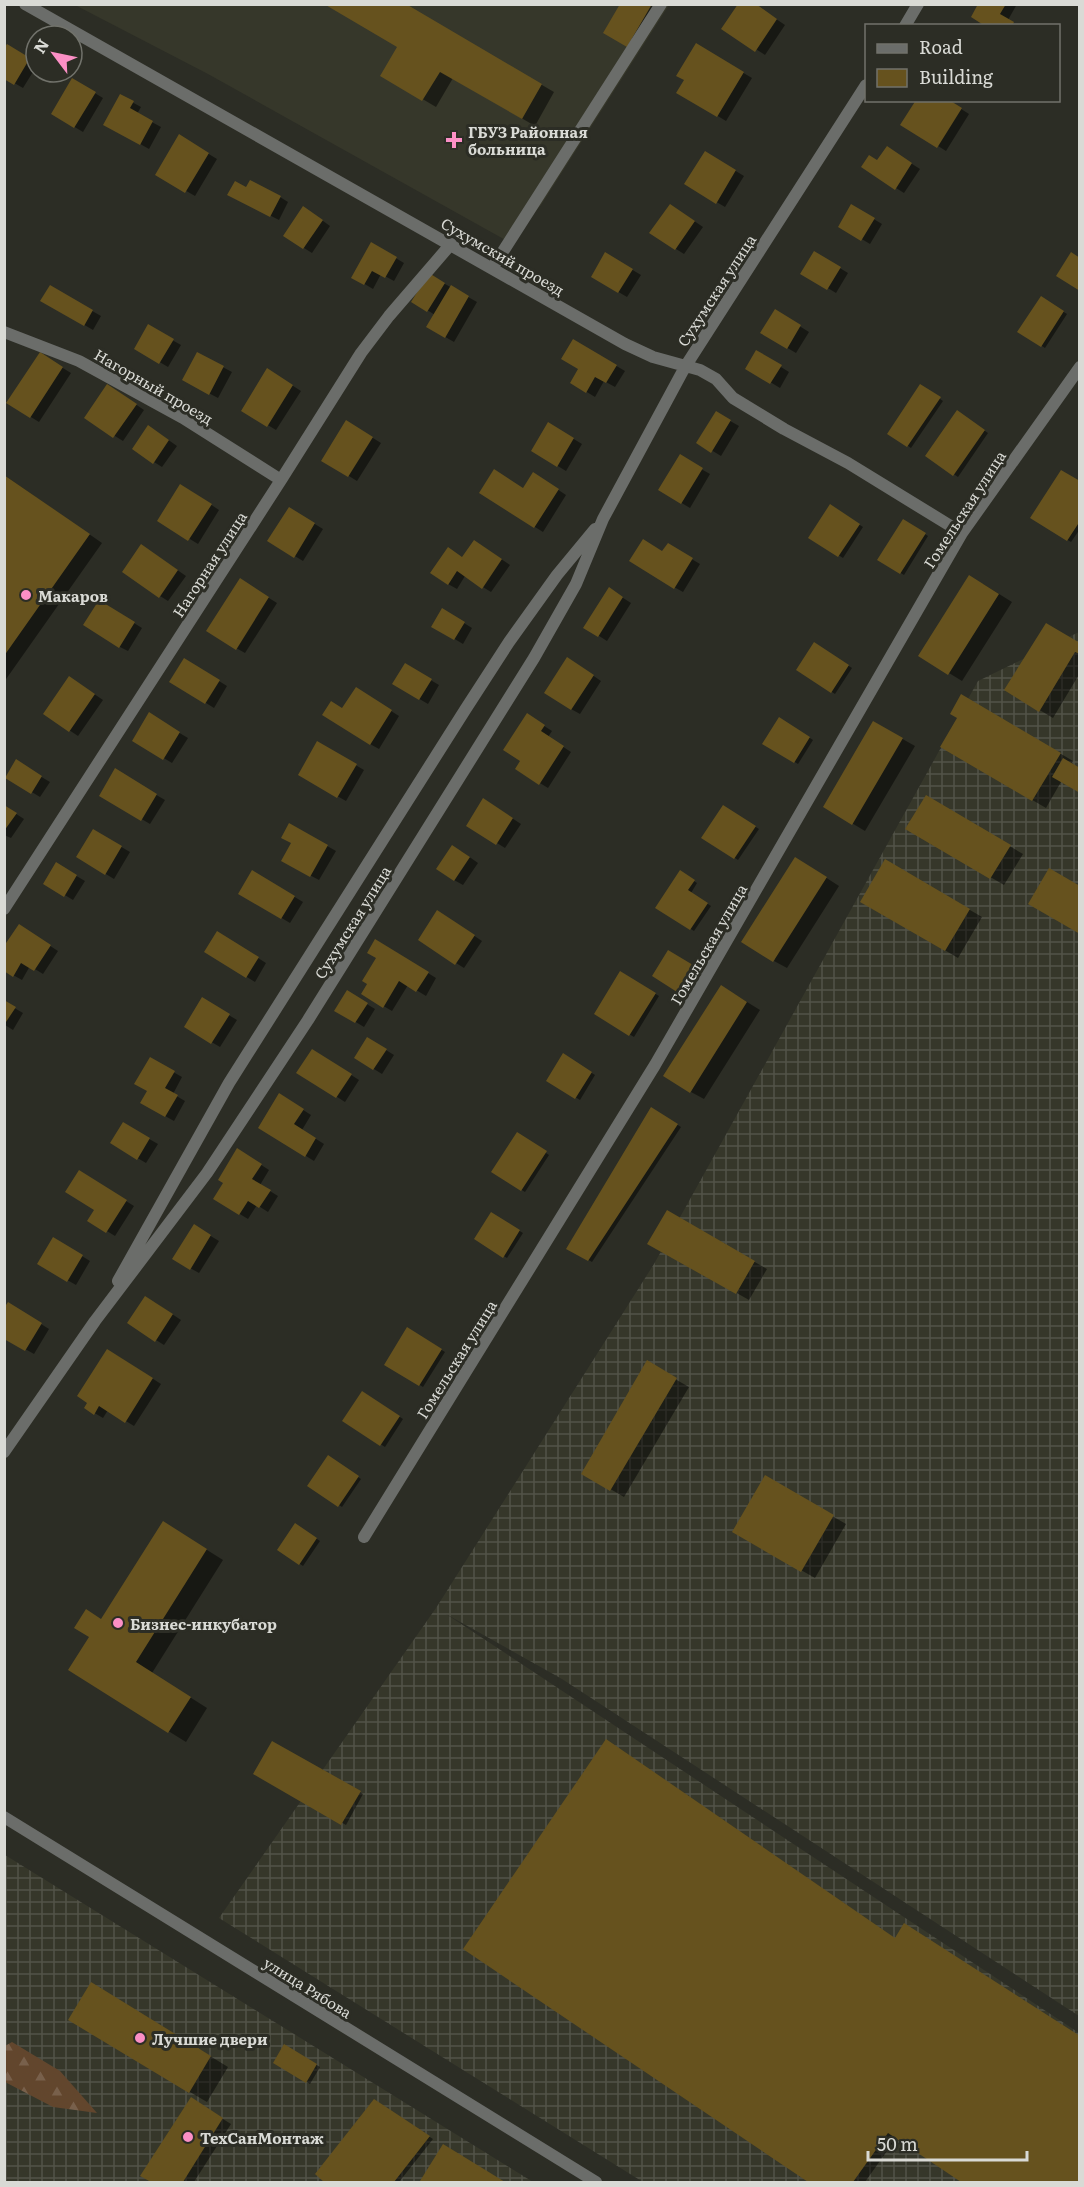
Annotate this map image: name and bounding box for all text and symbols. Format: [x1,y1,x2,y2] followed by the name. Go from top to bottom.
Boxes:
[24,24,84,84] north arrow
[865,24,1060,102] legend
[27,33,54,58] text: N
[919,33,963,60] text: Road
[919,63,994,90] text: Building
[468,120,588,160] place label: ГБУЗ Районная больница
[445,131,463,149] marker: ГБУЗ Районная больница
[437,211,569,301] street label: Сухумский проезд
[671,229,761,351] street label: Сухумская улица
[90,343,218,429] street label: Нагорный проезд
[917,445,1011,572] street label: Гомельская улица
[166,506,252,622] street label: Нагорная улица
[38,584,108,607] place label: Макаров
[19,588,33,602] marker: Макаров
[308,860,397,983] street label: Сухумская улица
[664,879,752,1009] street label: Гомельская улица
[410,1294,502,1423] street label: Гомельская улица
[130,1612,277,1635] place label: Бизнес-инкубатор
[111,1616,125,1630] marker: Бизнес-инкубатор
[259,1951,357,2024] street label: улица Рябова
[152,2027,268,2050] place label: Лучшие двери
[133,2031,147,2045] marker: Лучшие двери
[868,2124,1027,2162] scale bar
[200,2126,324,2149] place label: ТехСанМонтаж
[181,2130,195,2144] marker: ТехСанМонтаж
[877,2130,918,2157] text: 50 m

